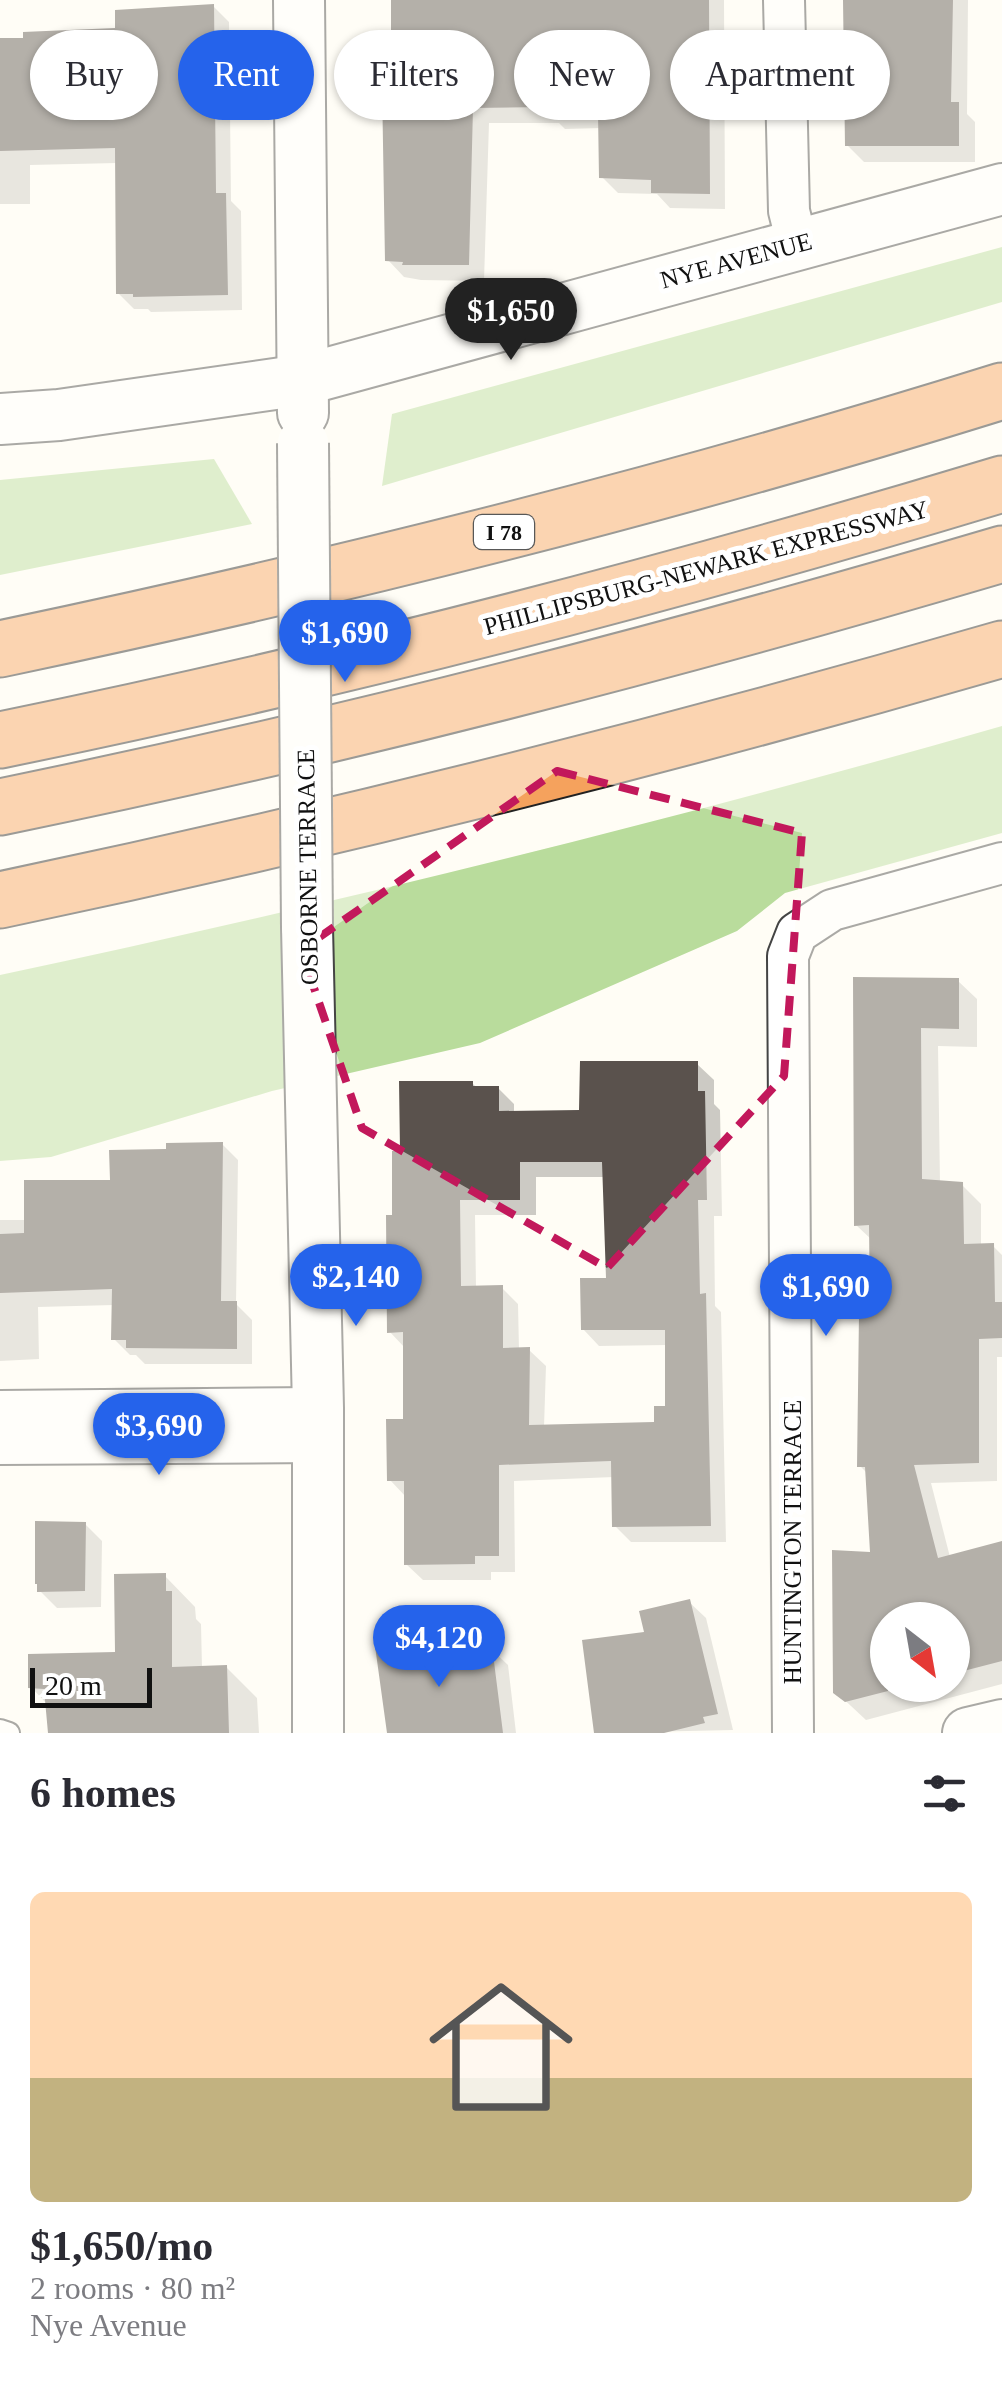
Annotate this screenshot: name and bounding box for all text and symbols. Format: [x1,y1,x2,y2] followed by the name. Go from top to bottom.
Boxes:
[30,30,158,120] chip: Buy
[178,30,314,120] chip: Rent
[334,30,494,120] chip: Filters
[514,30,650,120] chip: New
[670,30,890,120] chip: Apartment
[657,227,815,294] street label: NYE AVENUE
[430,278,592,363] pin: $1,650
[467,292,555,328] text: $1,650
[481,495,932,640] street label: PHILLIPSBURG-NEWARK EXPRESSWAY
[474,515,534,549] road number: I 78
[264,600,426,685] pin: $1,690
[301,614,389,650] text: $1,690
[292,749,323,985] street label: OSBORNE TERRACE
[275,1244,437,1329] pin: $2,140
[745,1254,907,1339] pin: $1,690
[312,1258,400,1294] text: $2,140
[782,1268,870,1304] text: $1,690
[78,1393,240,1478] pin: $3,690
[779,1400,806,1684] street label: HUNTINGTON TERRACE
[115,1407,203,1443] text: $3,690
[870,1602,970,1702] north arrow
[870,1602,970,1702] map controls
[358,1605,520,1690] pin: $4,120
[395,1619,483,1655] text: $4,120
[30,1663,152,1708] scale bar
[45,1670,102,1701] text: 20 m
[917,1766,972,1821] icon: filters
[30,1770,176,1816] text: 6 homes
[411,1957,591,2137] icon: home
[30,2223,213,2269] text: $1,650/mo
[30,2270,235,2306] text: 2 rooms · 80 m²
[30,2307,187,2343] text: Nye Avenue

